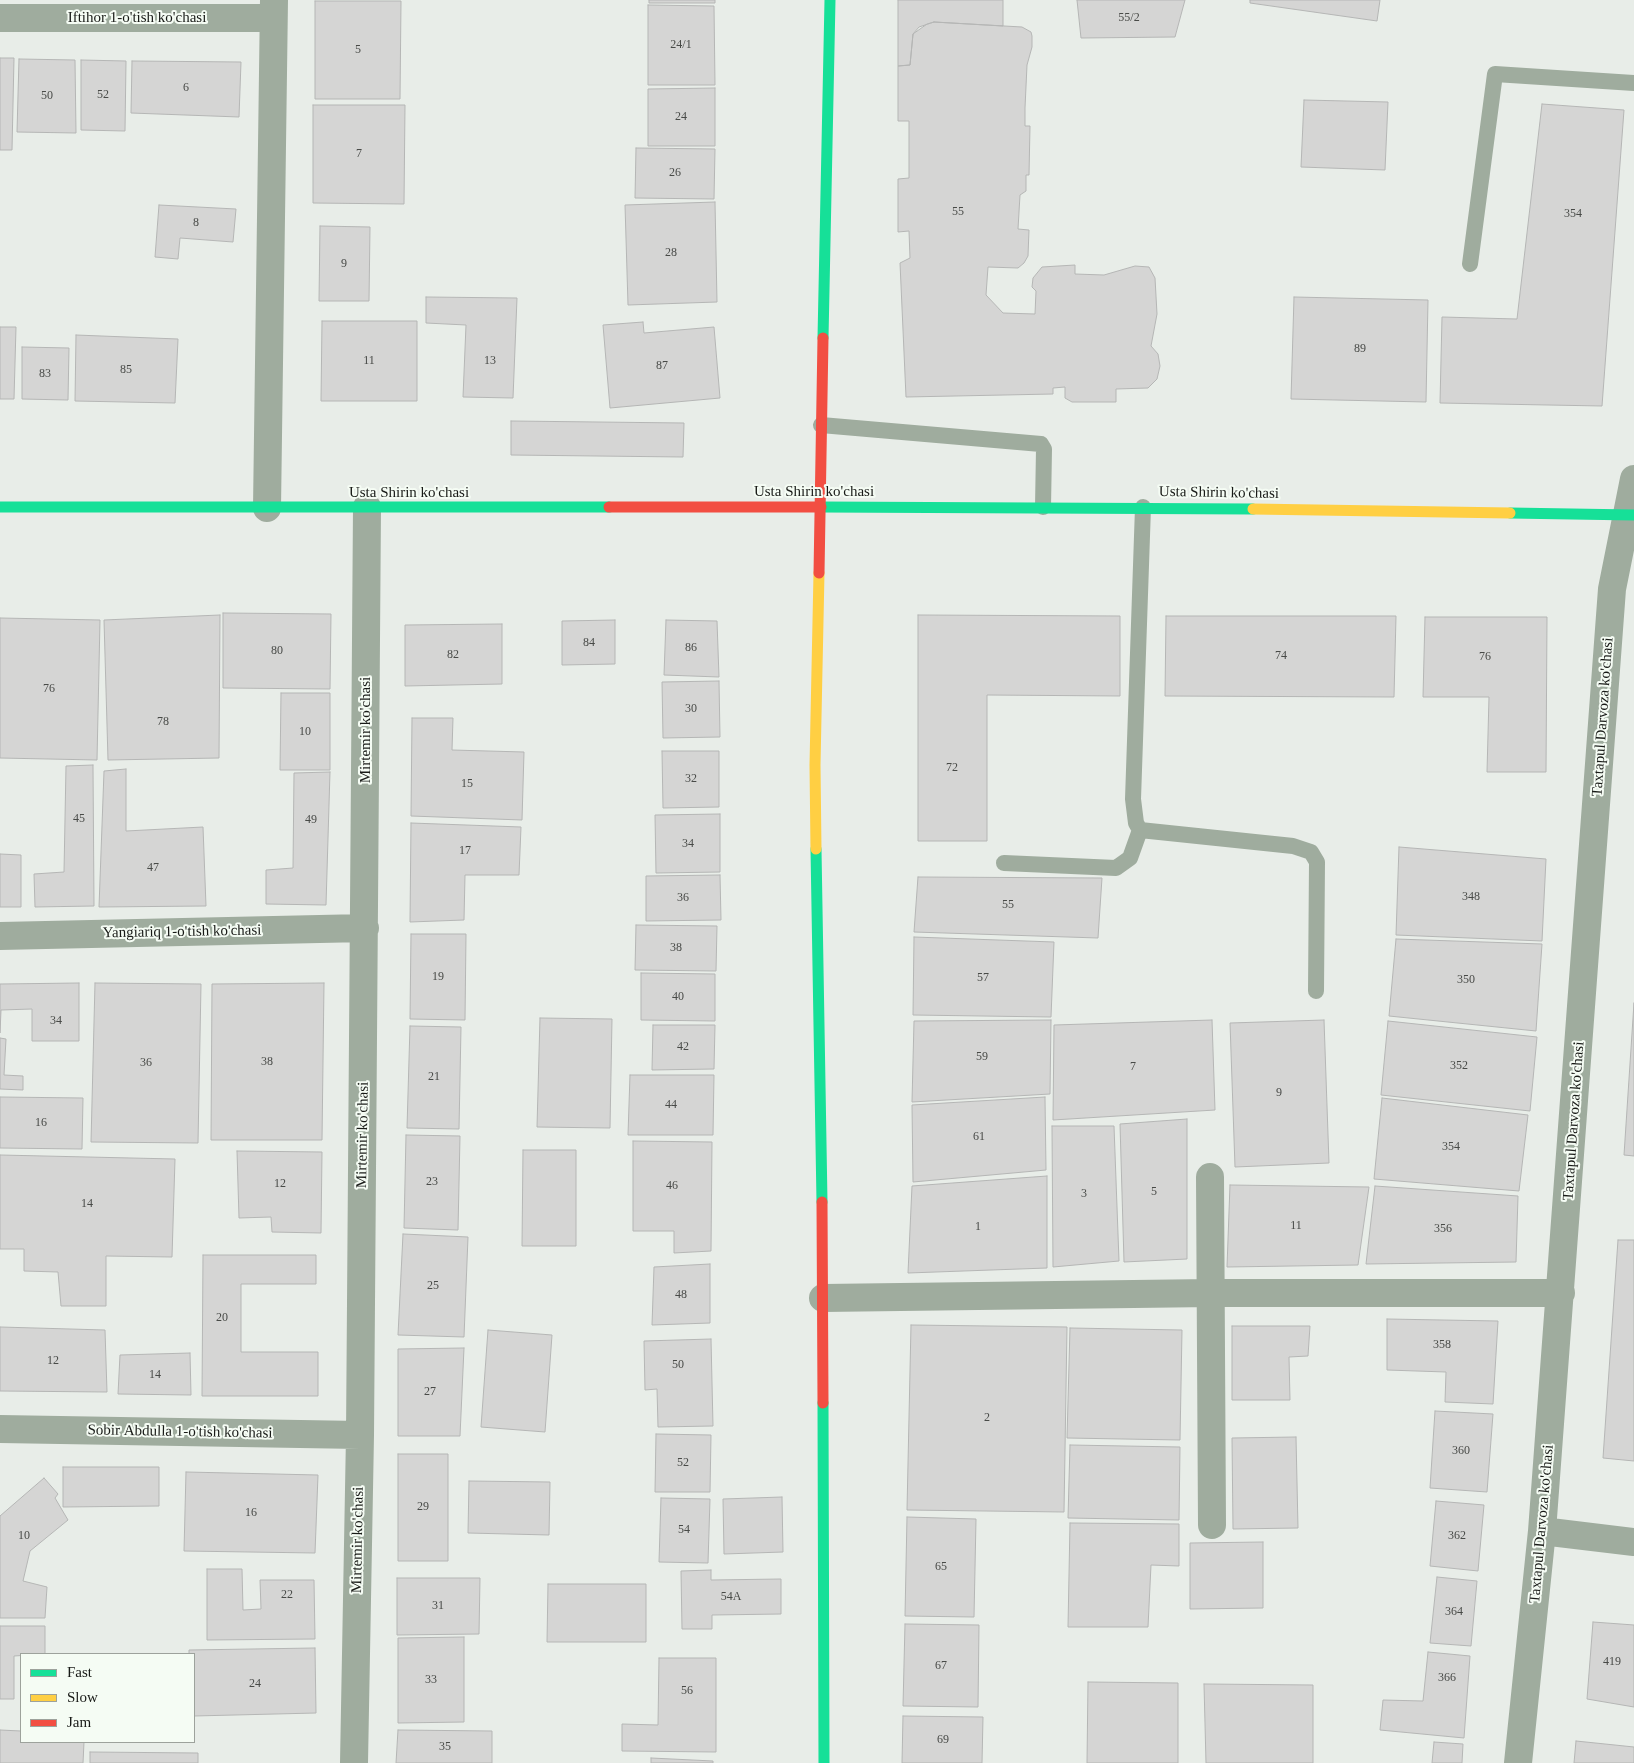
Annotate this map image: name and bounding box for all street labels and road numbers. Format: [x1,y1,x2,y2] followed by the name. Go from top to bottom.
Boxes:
[68,9,206,27] street label: Iftihor 1-o'tish ko'chasi
[754,483,874,501] street label: Usta Shirin ko'chasi
[1159,483,1279,503] street label: Usta Shirin ko'chasi
[349,484,469,502] street label: Usta Shirin ko'chasi
[1588,637,1618,797] street label: Taxtapul Darvoza ko'chasi
[357,677,375,783] street label: Mirtemir ko'chasi
[102,922,262,942] street label: Yangiariq 1-o'tish ko'chasi
[1559,1041,1589,1201] street label: Taxtapul Darvoza ko'chasi
[353,1082,373,1188] street label: Mirtemir ko'chasi
[87,1421,273,1443] street label: Sobir Abdulla 1-o'tish ko'chasi
[1526,1444,1558,1604] street label: Taxtapul Darvoza ko'chasi
[348,1487,368,1593] street label: Mirtemir ko'chasi

